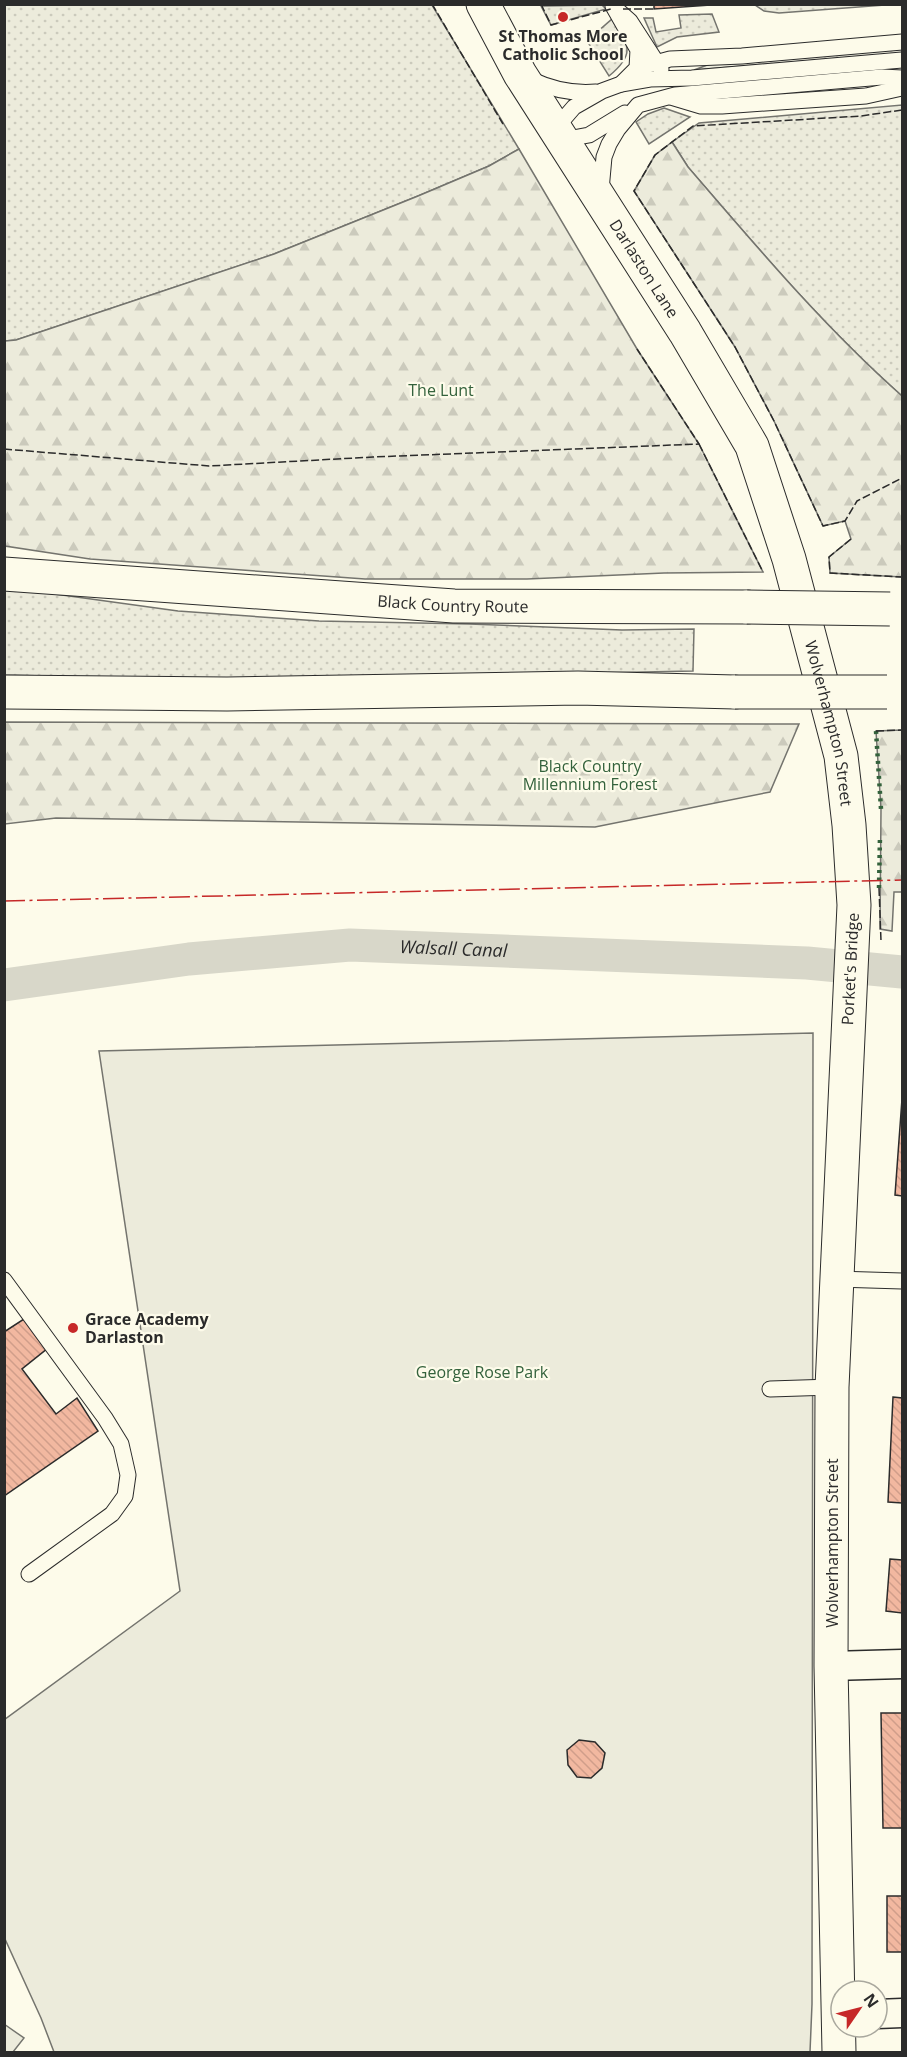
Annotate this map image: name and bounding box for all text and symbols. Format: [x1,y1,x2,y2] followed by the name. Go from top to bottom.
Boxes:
[556,10,570,24] marker: St Thomas More Catholic School
[499,25,627,65] place label: St Thomas More Catholic School
[605,215,684,322] street label: Darlaston Lane
[408,379,474,401] park label: The Lunt
[377,590,529,617] street label: Black Country Route
[800,638,858,808] street label: Wolverhampton Street
[523,755,658,795] park label: Black Country Millennium Forest
[836,912,864,1026] street label: Porket's Bridge
[399,934,508,962] water label: Walsall Canal
[85,1308,210,1348] place label: Grace Academy Darlaston
[66,1321,80,1335] marker: Grace Academy Darlaston
[416,1361,549,1383] park label: George Rose Park
[821,1458,843,1628] street label: Wolverhampton Street
[829,1979,889,2039] north arrow
[859,1989,884,2012] text: N

